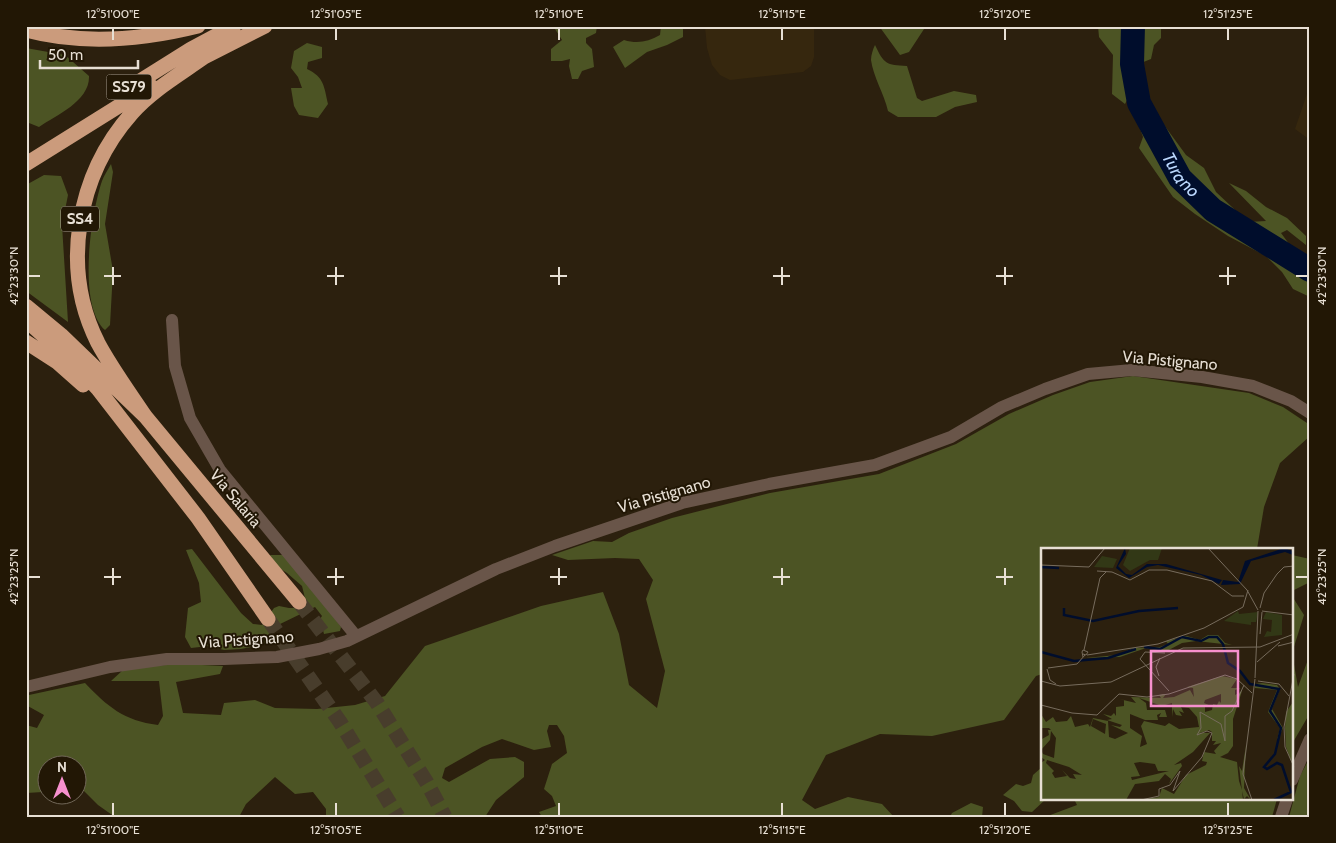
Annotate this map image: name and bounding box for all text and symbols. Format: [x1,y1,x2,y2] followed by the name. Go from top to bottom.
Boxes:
[86,6,140,21] text: 12°51'00"E
[310,6,362,21] text: 12°51'05"E
[535,6,584,21] text: 12°51'10"E
[758,6,806,21] text: 12°51'15"E
[979,6,1031,21] text: 12°51'20"E
[1203,6,1253,21] text: 12°51'25"E
[40,38,138,70] scale bar
[48,46,83,64] text: 50 m
[106,74,152,100] road number: SS79
[1157,149,1204,202] water label: Turano
[61,206,99,232] road number: SS4
[6,247,21,305] text: 42°23'30"N
[1314,247,1329,305] text: 42°23'30"N
[1122,347,1218,374] street label: Via Pistignano
[206,465,266,531] street label: Via Salaria
[616,472,713,517] street label: Via Pistignano
[1041,548,1294,800] inset map
[6,549,21,605] text: 42°23'25"N
[1314,549,1329,605] text: 42°23'25"N
[198,627,294,652] street label: Via Pistignano
[38,756,88,806] north arrow
[57,758,67,776] text: N
[86,822,140,837] text: 12°51'00"E
[310,822,362,837] text: 12°51'05"E
[535,822,584,837] text: 12°51'10"E
[758,822,806,837] text: 12°51'15"E
[979,822,1031,837] text: 12°51'20"E
[1203,822,1253,837] text: 12°51'25"E

